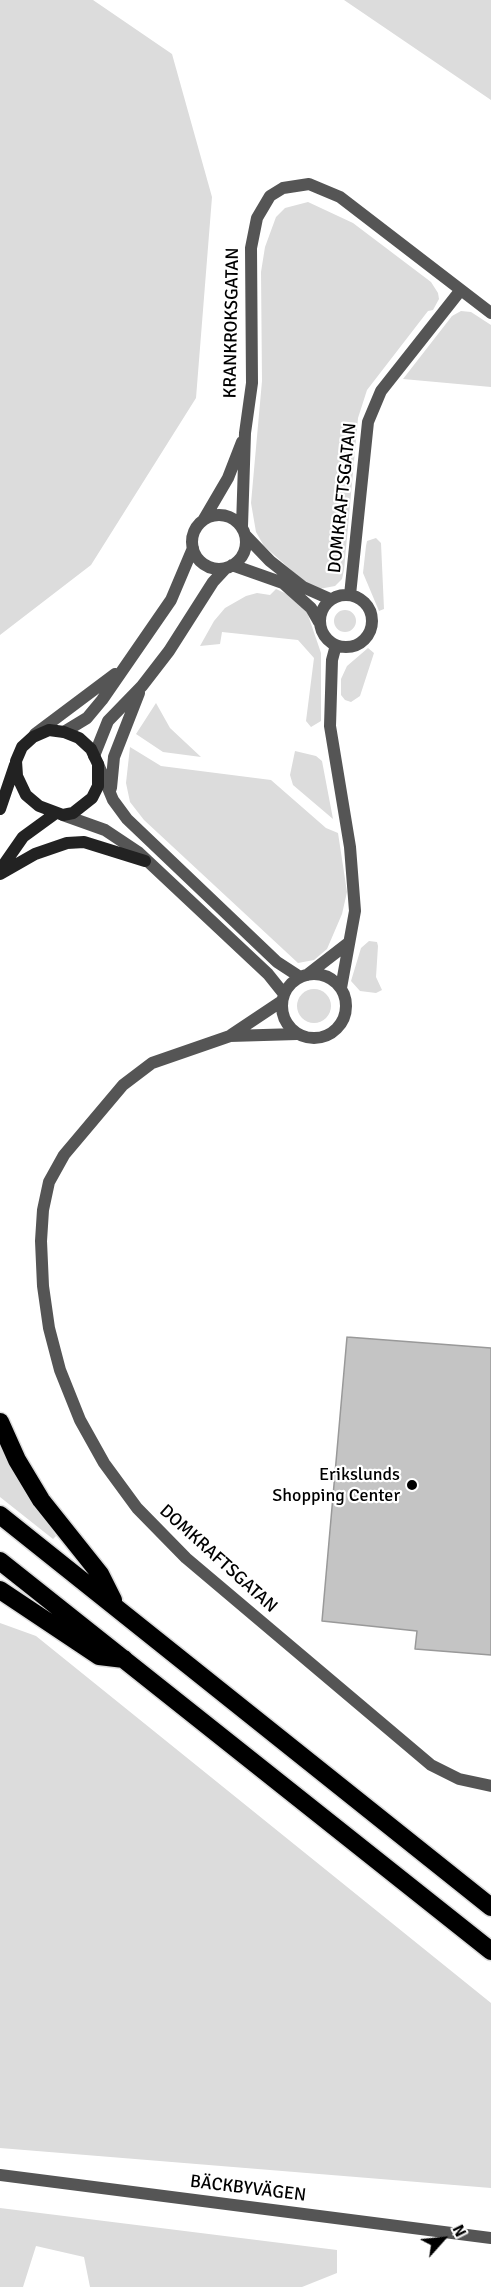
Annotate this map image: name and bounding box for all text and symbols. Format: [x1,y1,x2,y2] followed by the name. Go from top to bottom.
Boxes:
[220,247,244,399] street label: KRANKROKSGATAN
[324,422,362,574] street label: DOMKRAFTSGATAN
[272,1464,400,1506] place label: Erikslunds Shopping Center
[405,1478,419,1492] marker: Erikslunds Shopping Center
[155,1500,281,1618] street label: DOMKRAFTSGATAN
[189,2171,307,2207] street label: BÄCKBYVÄGEN
[413,2209,473,2269] north arrow
[448,2221,470,2240] text: N

